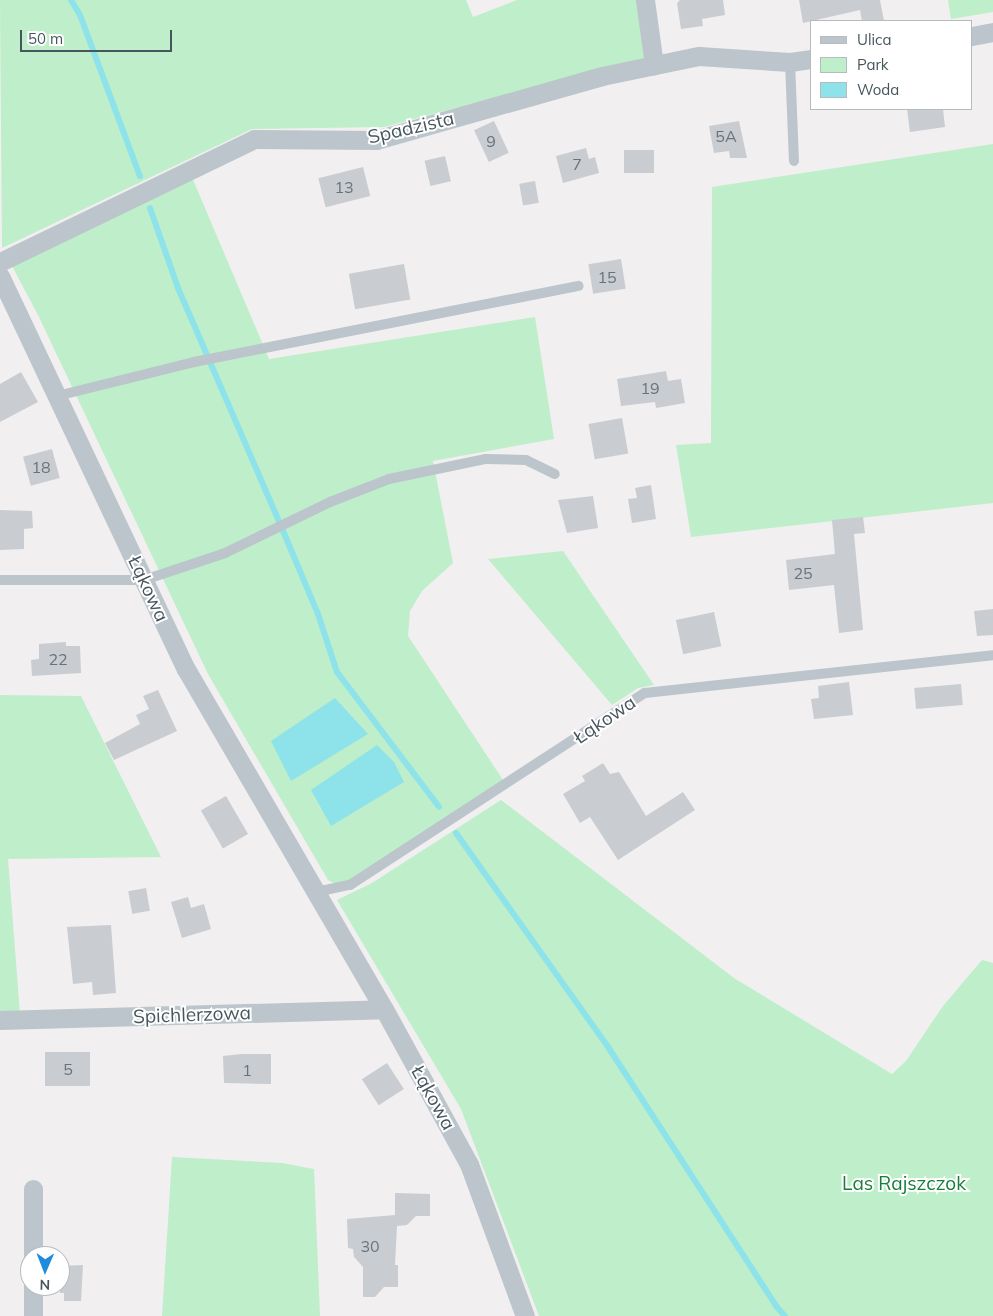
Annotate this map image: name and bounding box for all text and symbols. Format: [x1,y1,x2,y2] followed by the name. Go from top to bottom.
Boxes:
[22,20,175,52] scale bar
[810,20,973,110] legend
[28,29,63,48] text: 50 m
[857,30,891,49] text: Ulica
[857,55,889,74] text: Park
[857,80,899,99] text: Woda
[366,107,456,149] street label: Spadzista
[715,126,737,146] house number: 5A
[486,131,496,151] house number: 9
[572,154,582,174] house number: 7
[334,177,354,197] house number: 13
[597,267,617,287] house number: 15
[640,378,660,398] house number: 19
[31,457,51,477] house number: 18
[123,553,173,625] street label: Łąkowa
[793,563,813,583] house number: 25
[48,649,68,669] house number: 22
[570,691,640,749] street label: Łąkowa
[133,1002,251,1028] street label: Spichlerzowa
[63,1059,73,1079] house number: 5
[242,1060,252,1080] house number: 1
[406,1062,460,1134] street label: Łąkowa
[842,1173,966,1195] park label: Las Rajszczok
[360,1236,380,1256] house number: 30
[20,1246,70,1296] north arrow
[39,1276,50,1294] text: N

